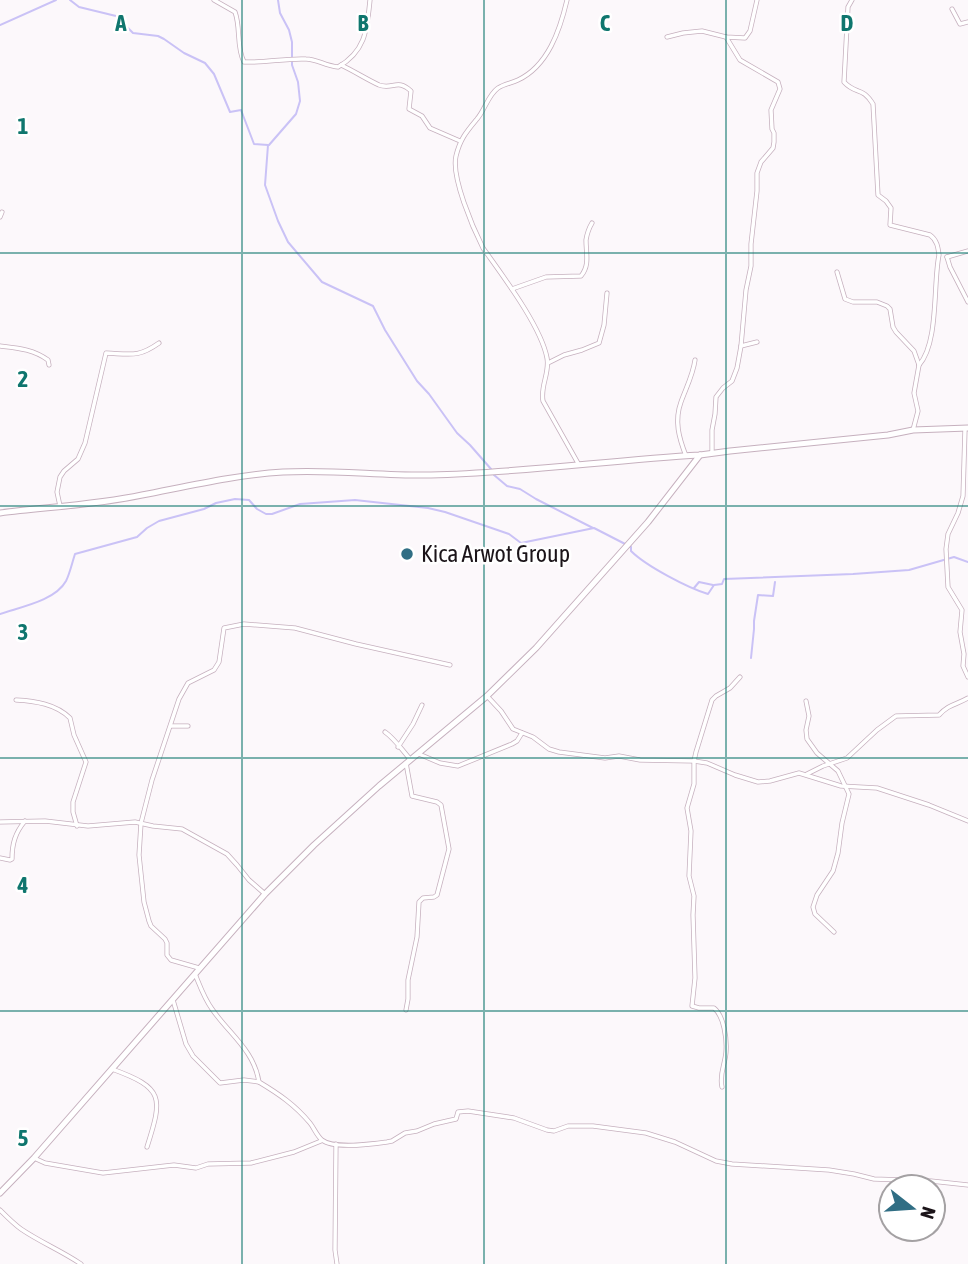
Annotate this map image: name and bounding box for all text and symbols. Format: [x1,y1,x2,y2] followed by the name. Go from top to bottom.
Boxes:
[114,10,127,36] text: A
[358,10,369,36] text: B
[600,10,611,36] text: C
[841,10,854,36] text: D
[18,113,29,139] text: 1
[18,366,28,392] text: 2
[421,540,570,567] place label: Kica Arwot Group
[399,546,415,562] marker: Kica Arwot Group
[18,619,28,645] text: 3
[17,872,29,898] text: 4
[18,1125,29,1151] text: 5
[877,1173,947,1243] north arrow
[916,1204,940,1222] text: N

